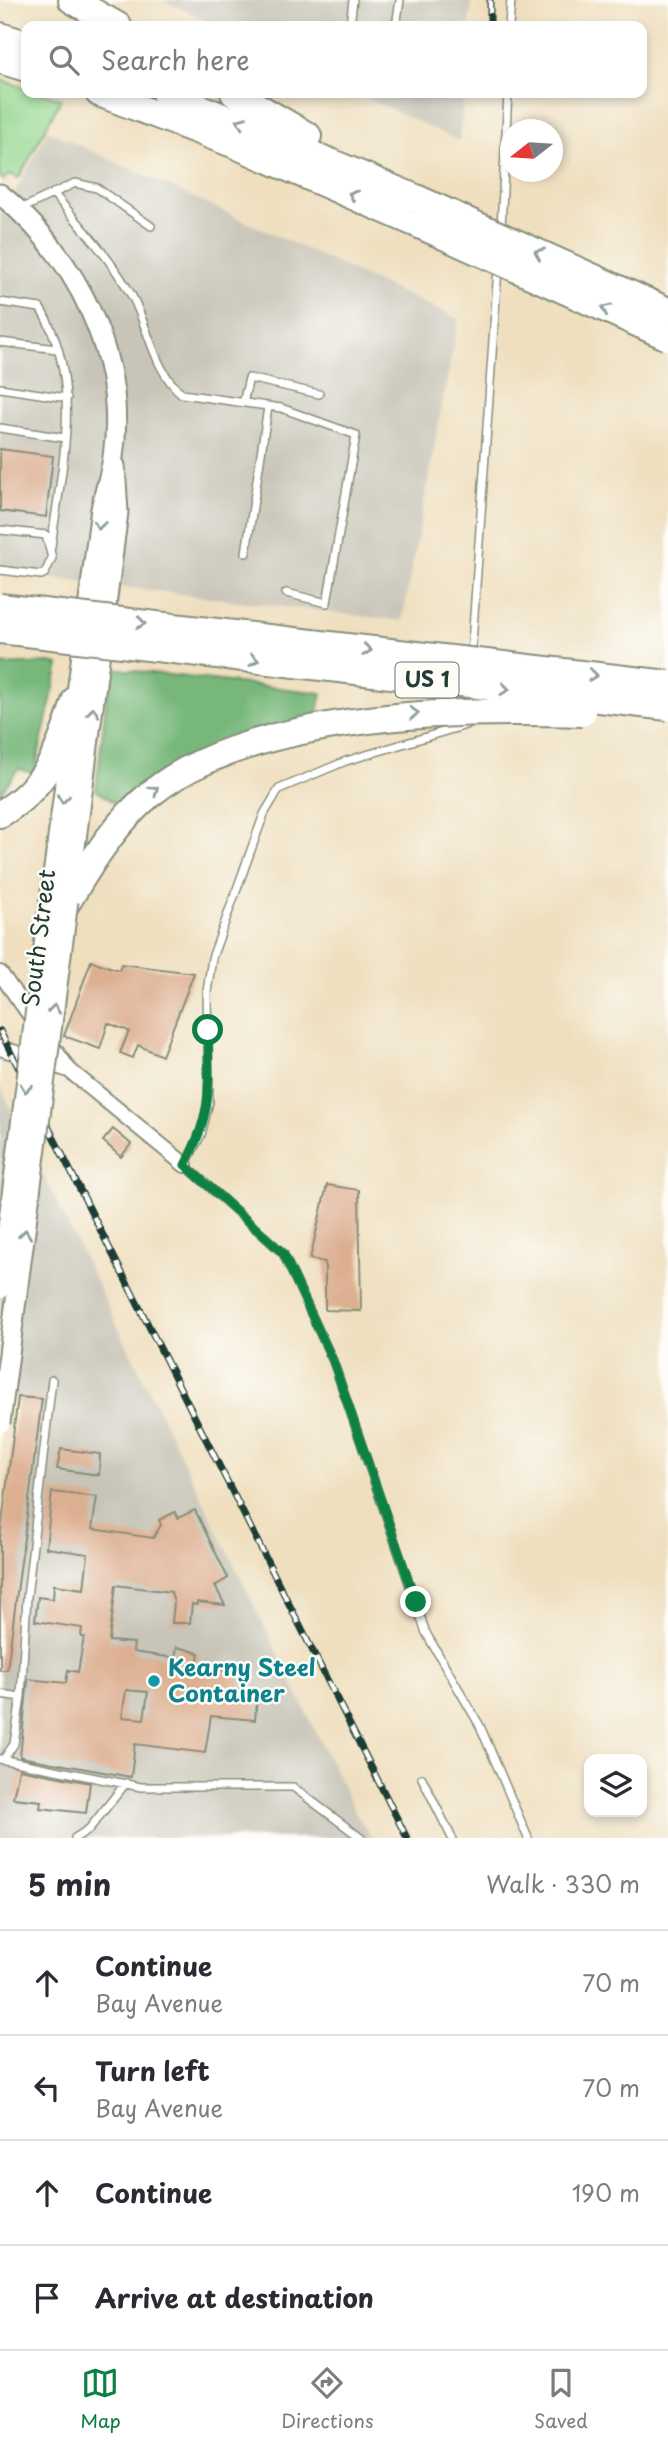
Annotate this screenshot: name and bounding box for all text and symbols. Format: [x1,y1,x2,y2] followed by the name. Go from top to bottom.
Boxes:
[21,21,647,98] search box
[101,40,250,79] text: Search here
[45,41,83,79] icon: search
[235,117,247,131] one-way arrow
[500,119,563,182] north arrow
[348,189,360,203] one-way arrow
[534,247,546,261] one-way arrow
[601,303,613,317] one-way arrow
[92,519,107,530] one-way arrow
[135,616,147,631] one-way arrow
[361,642,373,657] one-way arrow
[249,652,260,667] one-way arrow
[396,662,458,698] road number: US 1
[587,668,599,683] one-way arrow
[499,681,511,696] one-way arrow
[85,706,100,718] one-way arrow
[409,706,420,721] one-way arrow
[146,786,159,798] one-way arrow
[56,793,71,805] one-way arrow
[12,867,63,1009] street label: South Street
[47,1003,62,1015] one-way arrow
[192,1014,223,1045] route start
[18,1083,33,1094] one-way arrow
[17,1228,32,1240] one-way arrow
[400,1586,431,1617] route end
[168,1649,316,1710] place label: Kearny Steel Container
[146,1673,162,1689] marker: Kearny Steel Container
[584,1754,647,1817] map controls
[584,1754,647,1817] button: layers
[28,1861,111,1906] text: 5 min
[486,1866,640,1901] text: Walk · 330 m
[95,1946,212,1985] text: Continue
[28,1964,66,2002] icon: ahead
[582,1965,640,2000] text: 70 m
[95,1985,223,2020] text: Bay Avenue
[95,2051,210,2090] text: Turn left
[28,2069,66,2107] icon: left
[582,2070,640,2105] text: 70 m
[95,2090,223,2125] text: Bay Avenue
[95,2173,212,2212] text: Continue
[28,2174,66,2212] icon: ahead
[572,2175,640,2210] text: 190 m
[95,2278,374,2317] text: Arrive at destination
[28,2279,66,2317] icon: arrive
[80,2364,121,2434] tab: Map
[281,2364,374,2434] tab: Directions
[534,2364,588,2434] tab: Saved

